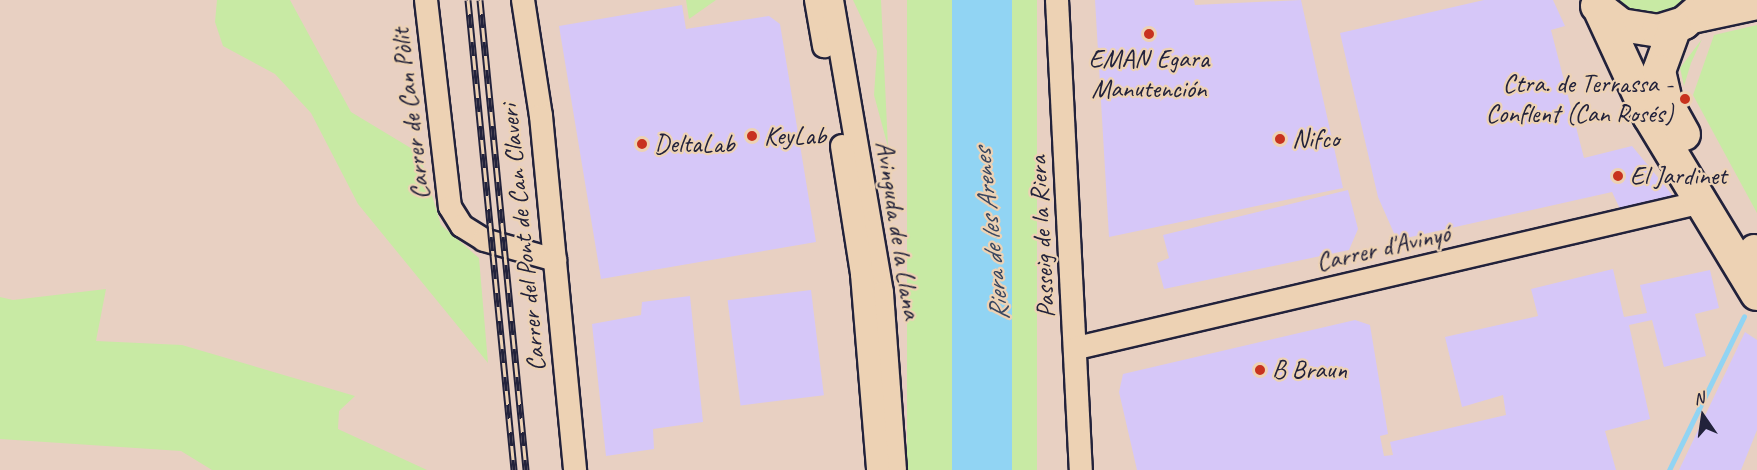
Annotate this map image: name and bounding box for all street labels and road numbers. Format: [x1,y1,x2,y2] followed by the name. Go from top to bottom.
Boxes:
[385,27,437,201] street label: Carrer de Can Pòlit
[493,103,553,373] street label: Carrer del Pont de Can Claveri
[868,138,928,322] street label: Avinguda de la Llana
[1022,155,1062,319] street label: Passeig de la Riera
[1313,217,1453,279] street label: Carrer d'Avinyó

